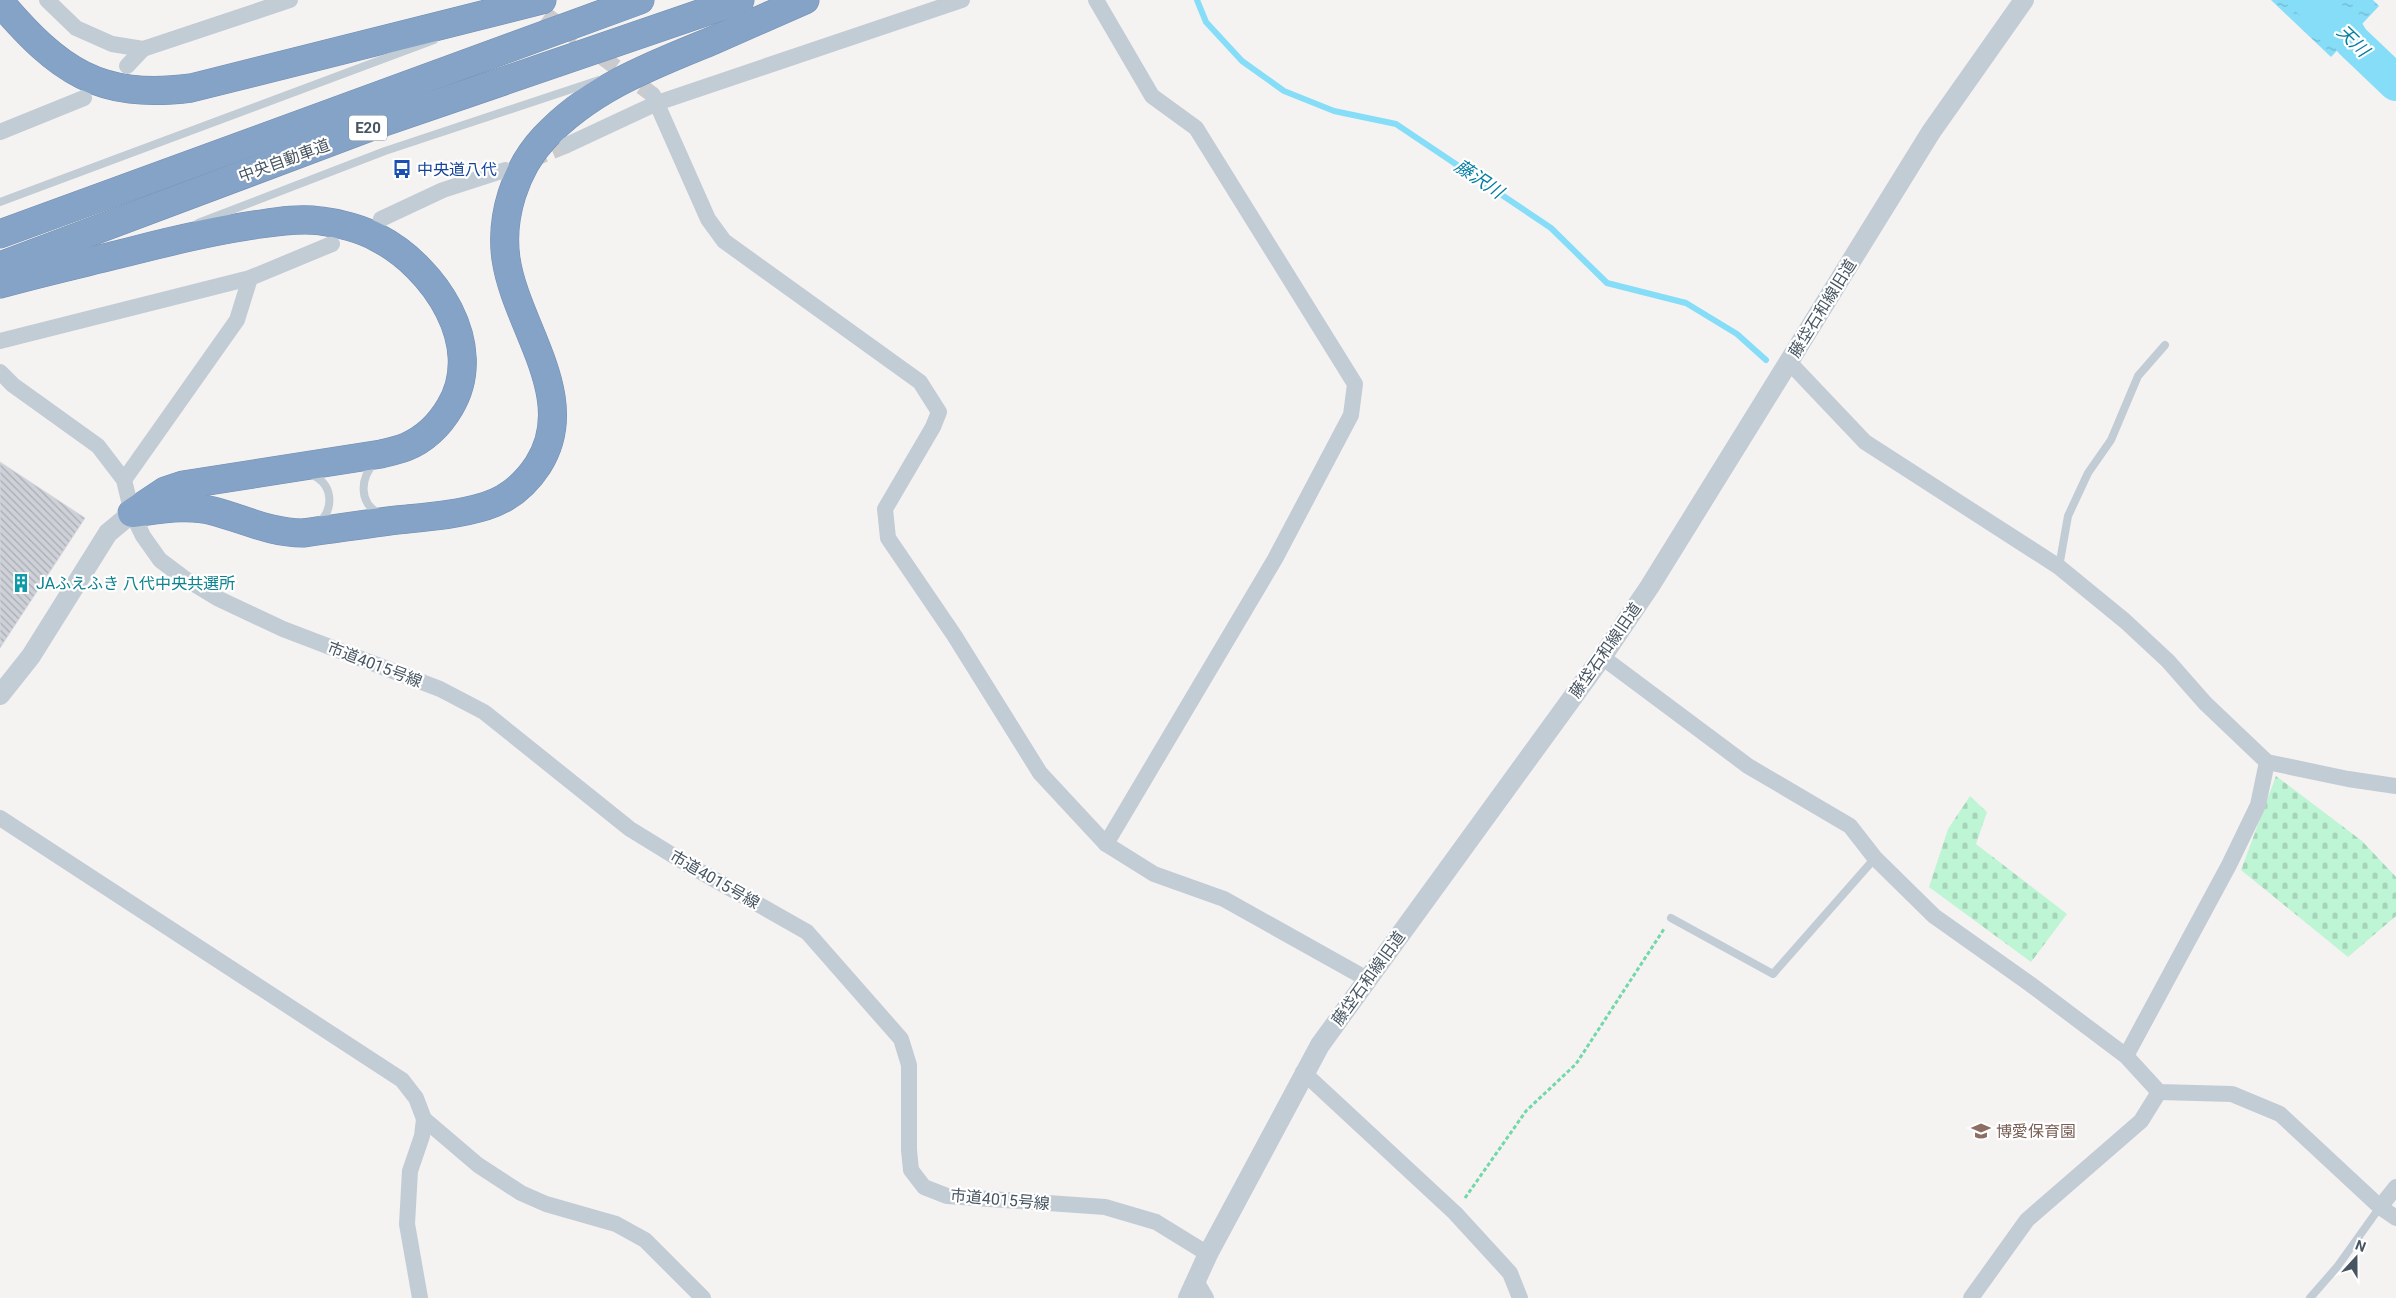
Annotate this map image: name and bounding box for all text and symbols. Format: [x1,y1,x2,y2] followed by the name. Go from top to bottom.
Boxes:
[2333,21,2375,62] water label: 天川
[349,116,387,140] road number: E20
[236,135,333,186] street label: 中央自動車道
[1451,155,1509,204] water label: 藤沢川
[391,158,413,180] bus stop icon: 中央道八代
[417,160,497,179] place label: 中央道八代
[1785,256,1860,361] street label: 藤垈石和線旧道
[10,572,32,594] building icon: JAふえふき 八代中央共選所
[36,574,235,593] place label: JAふえふき 八代中央共選所
[1566,599,1645,702] street label: 藤垈石和線旧道
[325,638,425,691] street label: 市道4015号線
[667,846,763,913] street label: 市道4015号線
[1328,927,1409,1029] street label: 藤垈石和線旧道
[1970,1120,1992,1142] school or university icon: 博愛保育園
[1996,1122,2076,1141] place label: 博愛保育園
[949,1186,1051,1213] street label: 市道4015号線
[2331,1233,2381,1283] north arrow
[2353,1237,2368,1255] text: N

